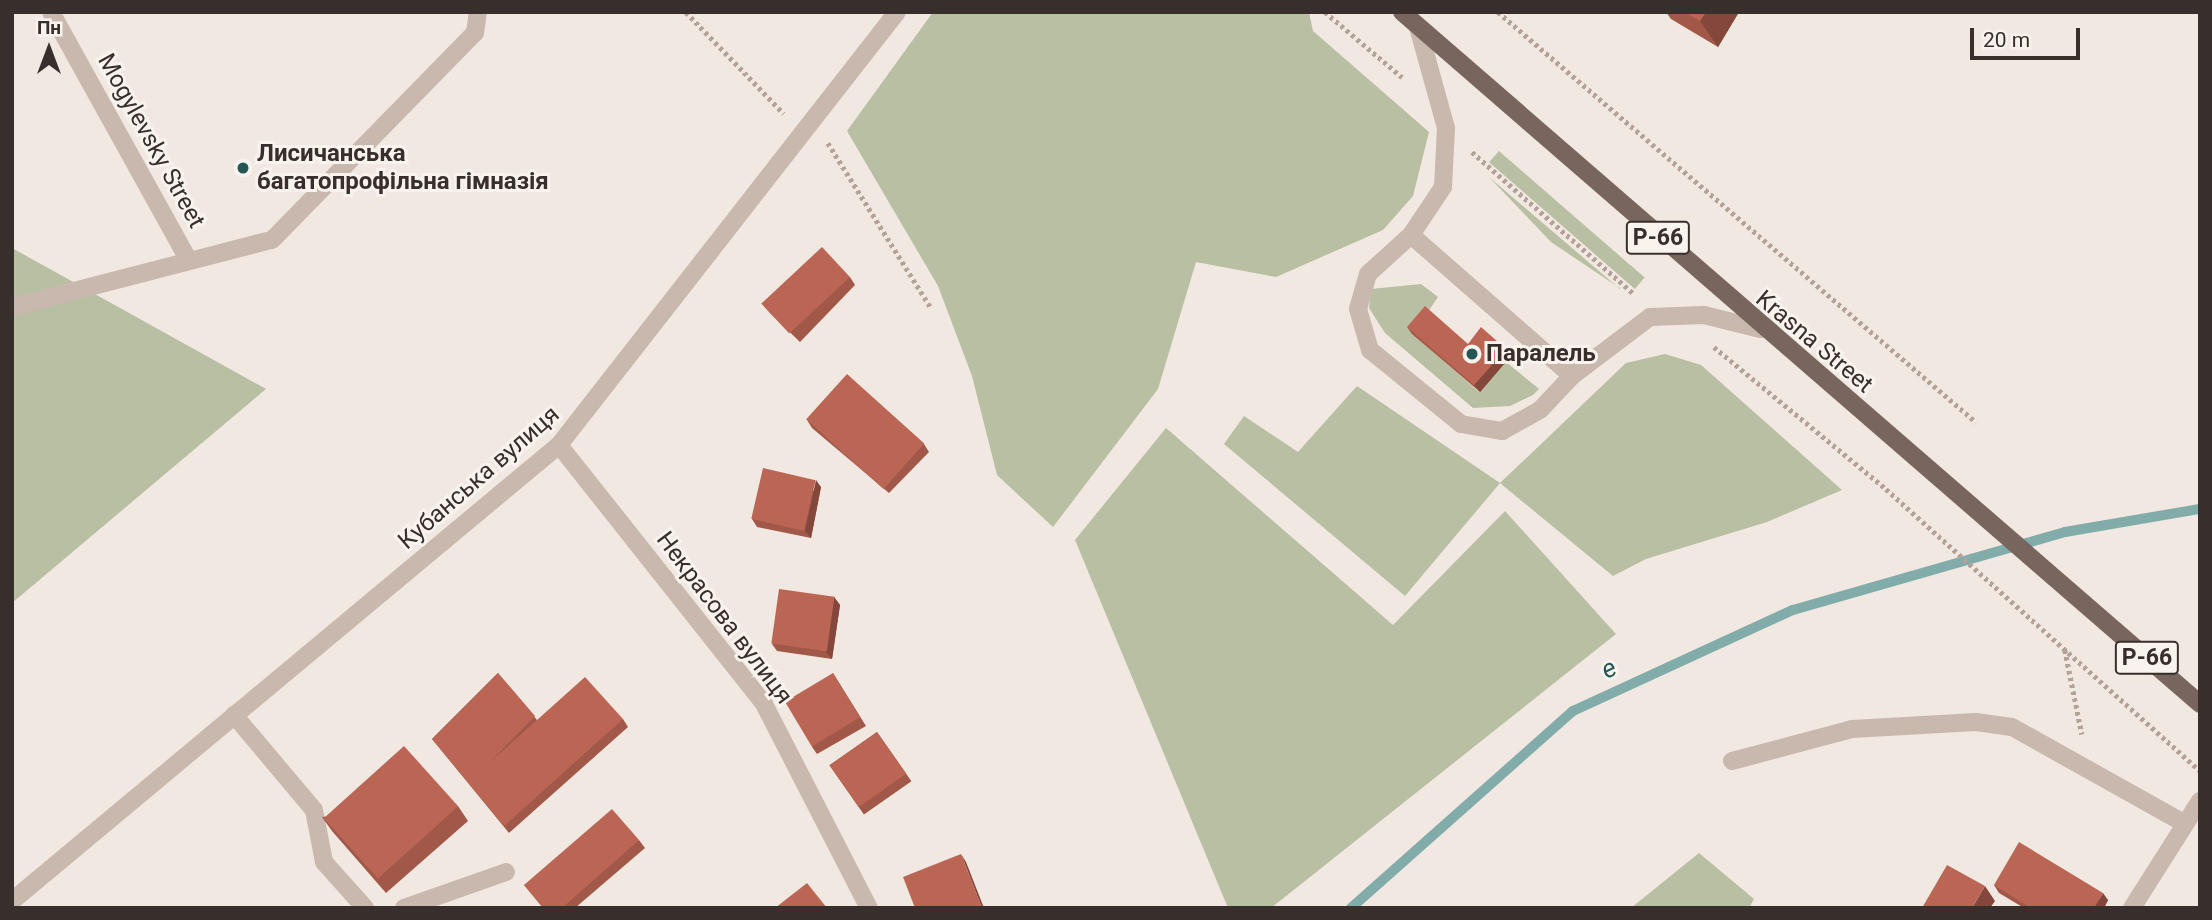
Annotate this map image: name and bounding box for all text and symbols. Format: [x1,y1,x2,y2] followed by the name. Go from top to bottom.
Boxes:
[14,14,84,84] north arrow
[1974,14,2084,58] scale bar
[37,16,61,39] text: Пн
[1983,28,2030,52] text: 20 m
[91,49,211,233] street label: Mogylevsky Street
[257,140,549,196] place label: Лисичанська багатопрофільна гімназія
[235,160,251,176] marker: Лисичанська багатопрофільна гімназія
[1625,218,1691,258] road number: Р-66
[1750,285,1878,399] street label: Krasna Street
[1486,340,1596,368] place label: Паралель
[1464,346,1480,362] marker: Паралель
[393,400,565,556] street label: Кубанська вулиця
[650,526,798,710] street label: Некрасова вулиця
[2114,638,2180,678] road number: Р-66
[1596,652,1622,686] water label: e

